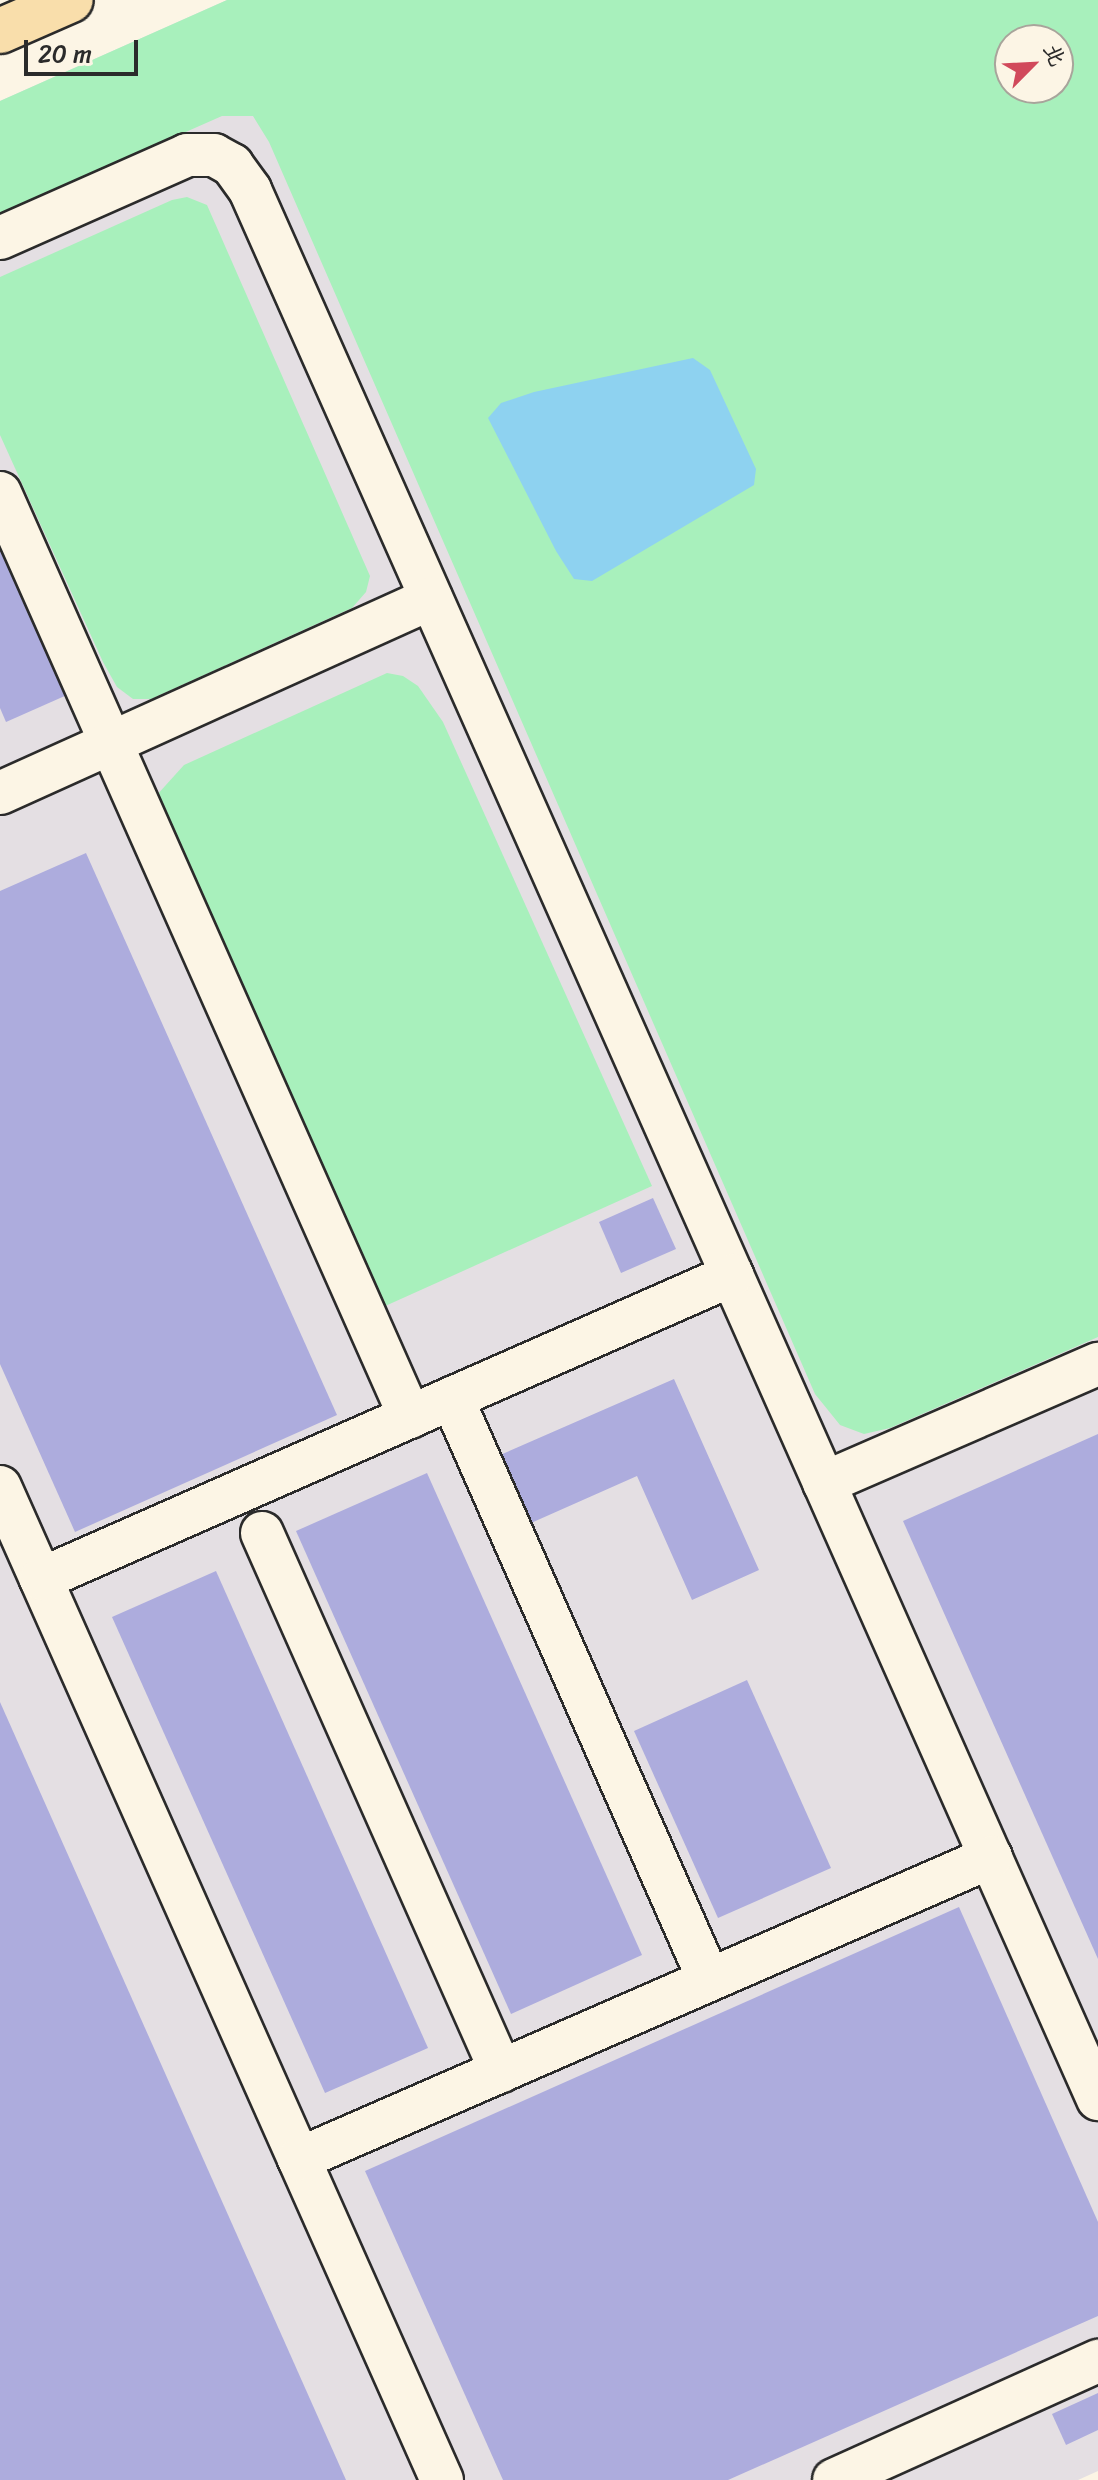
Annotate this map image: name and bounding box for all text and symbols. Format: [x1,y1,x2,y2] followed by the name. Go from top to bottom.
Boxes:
[28,24,142,74] scale bar
[994,24,1074,104] north arrow
[38,33,92,75] text: 20 m
[1032,37,1077,73] text: 北

